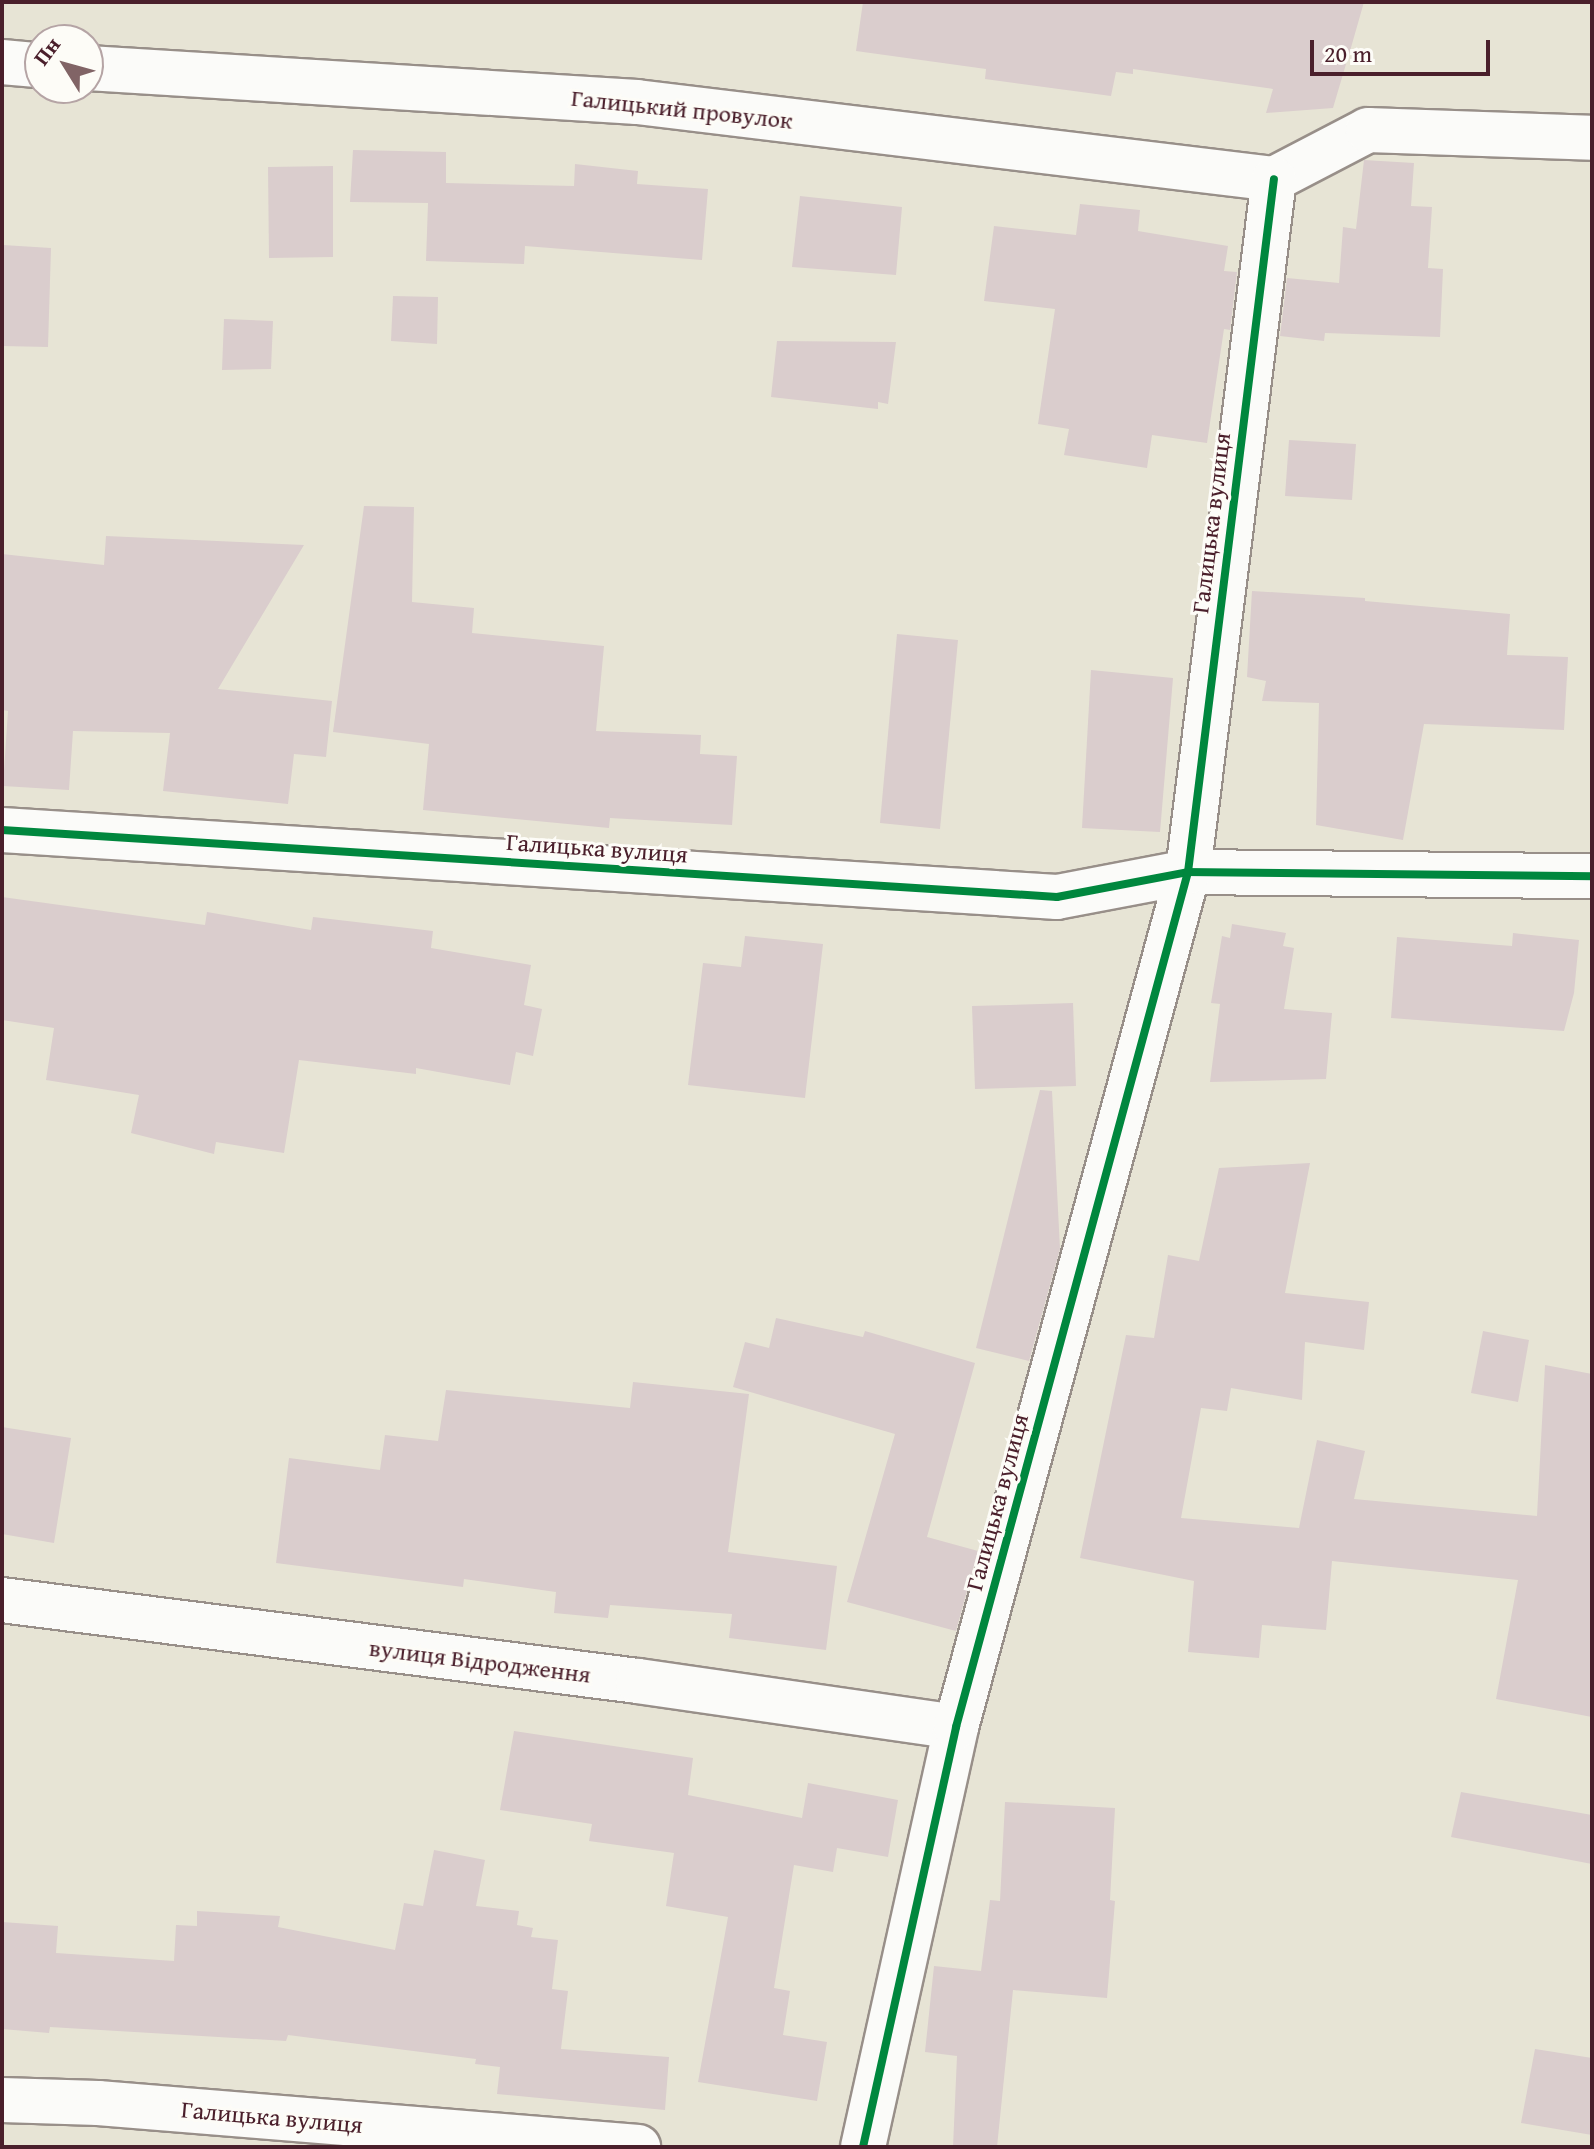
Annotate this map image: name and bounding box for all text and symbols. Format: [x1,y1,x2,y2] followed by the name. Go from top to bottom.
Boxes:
[24,24,104,104] north arrow
[1314,24,1494,74] scale bar
[25,30,68,72] text: Пн
[1324,36,1372,71] text: 20 m
[570,83,794,135] street label: Галицький провулок
[1186,431,1236,615] street label: Галицька вулиця
[505,827,689,869] street label: Галицька вулиця
[960,1410,1034,1594] street label: Галицька вулиця
[368,1633,592,1689] street label: вулиця Відродження
[180,2095,364,2139] street label: Галицька вулиця

